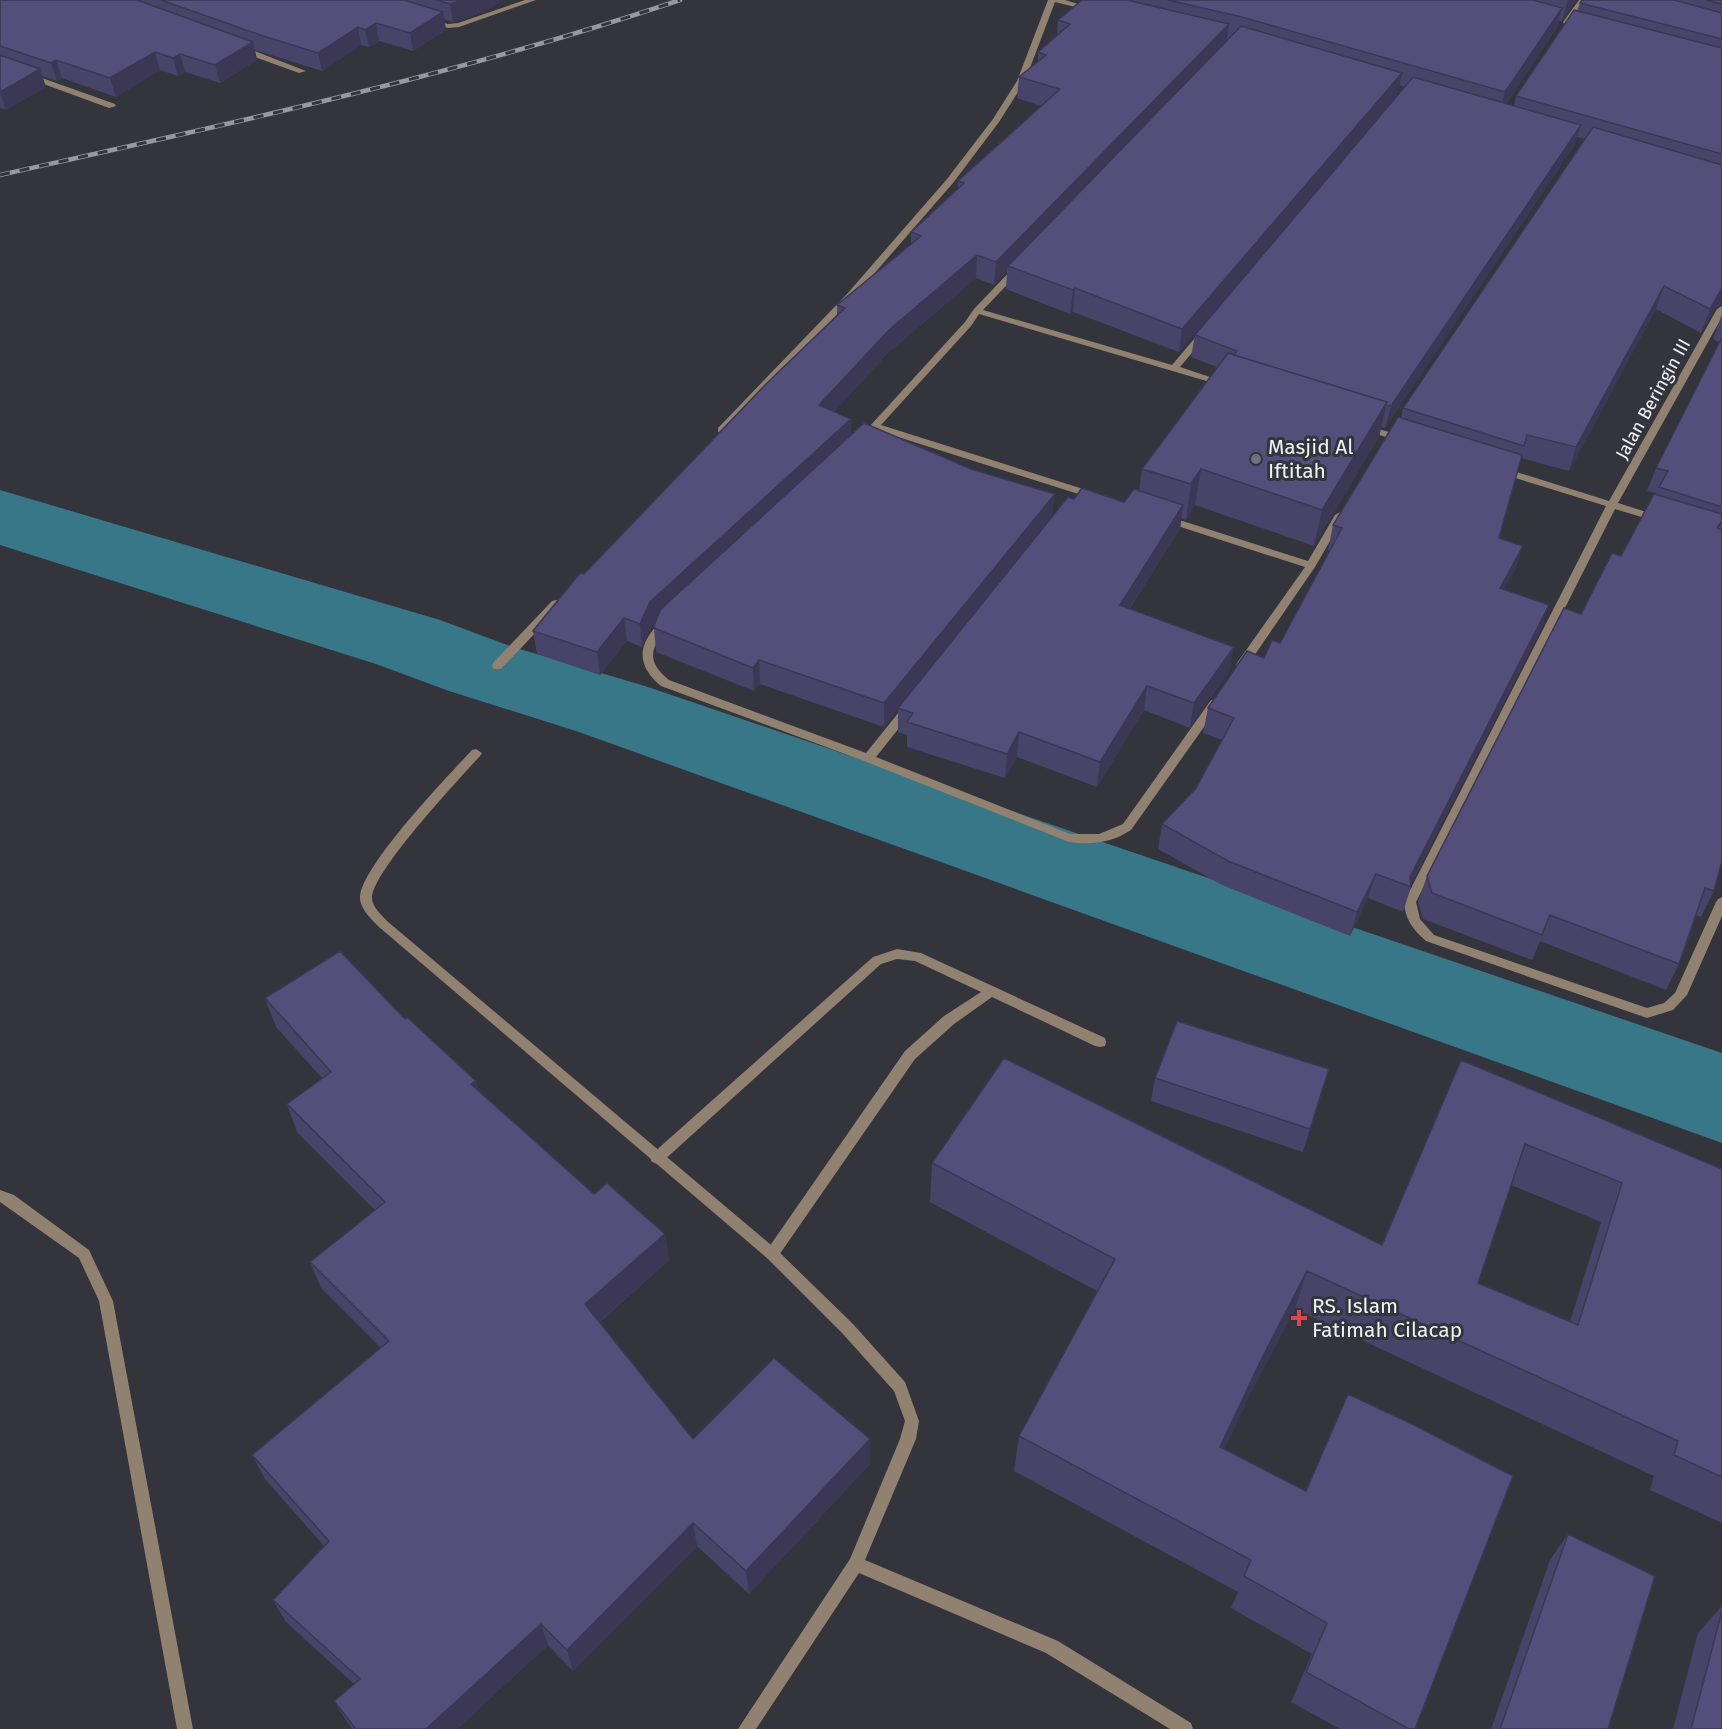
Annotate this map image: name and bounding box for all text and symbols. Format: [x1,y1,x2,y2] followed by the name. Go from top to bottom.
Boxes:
[1611,335,1695,463] street label: Jalan Beringin III
[1268,434,1353,484] place label: Masjid Al Iftitah
[1249,452,1263,466] marker: Masjid Al Iftitah
[1312,1293,1462,1343] place label: RS. Islam Fatimah Cilacap
[1290,1309,1308,1327] marker: RS. Islam Fatimah Cilacap

